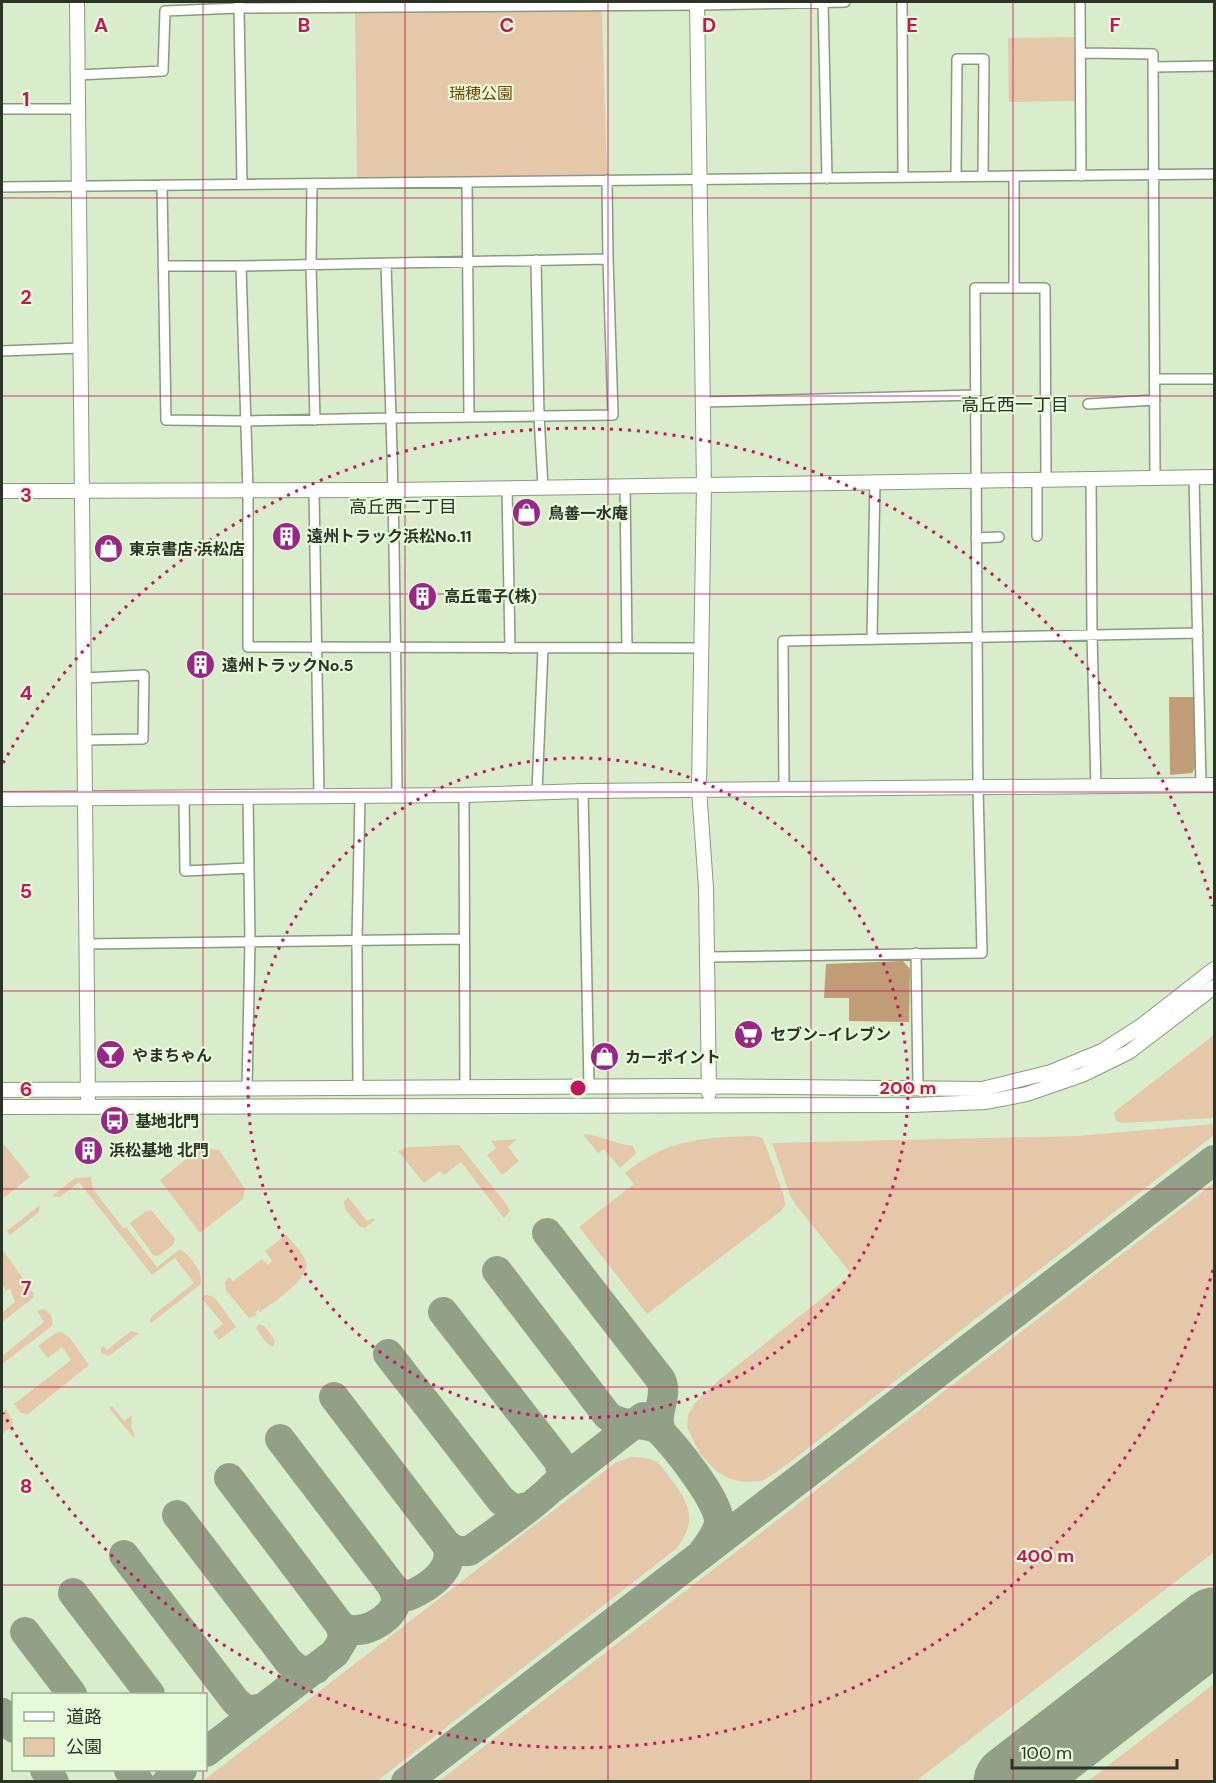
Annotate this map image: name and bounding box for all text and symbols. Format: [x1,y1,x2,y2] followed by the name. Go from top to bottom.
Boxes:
[94,12,108,38] text: A
[298,12,310,38] text: B
[500,12,514,38] text: C
[702,12,716,38] text: D
[906,12,918,38] text: E
[1109,12,1121,38] text: F
[449,83,513,104] park label: 瑞穂公園
[22,86,30,112] text: 1
[20,284,32,310] text: 2
[961,393,1069,417] district label: 高丘西一丁目
[20,482,32,508] text: 3
[349,495,457,519] district label: 高丘西二丁目
[511,497,543,529] shop icon: 鳥善一水庵
[548,503,628,524] place label: 鳥善一水庵
[270,520,302,552] building icon: 遠州トラック浜松No.11
[307,526,472,547] place label: 遠州トラック浜松No.11
[92,533,124,565] shop icon: 東京書店 浜松店
[129,539,245,560] place label: 東京書店 浜松店
[407,580,439,612] building icon: 高丘電子(株)
[444,586,537,607] place label: 高丘電子(株)
[185,649,217,681] building icon: 遠州トラックNo.5
[222,655,353,676] place label: 遠州トラックNo.5
[20,680,33,706] text: 4
[20,878,32,904] text: 5
[733,1018,765,1050] supermarket icon: セブン-イレブン
[770,1024,891,1045] place label: セブン-イレブン
[95,1039,127,1071] bar icon: やまちゃん
[588,1041,620,1073] shop icon: カーポイント
[132,1045,212,1066] place label: やまちゃん
[625,1047,721,1068] place label: カーポイント
[20,1076,32,1102] text: 6
[880,1076,936,1100] text: 200 m
[568,1078,588,1098] centre of rings
[98,1105,130,1137] bus stop icon: 基地北門
[135,1111,199,1132] place label: 基地北門
[72,1134,104,1166] building icon: 浜松基地 北門
[109,1140,209,1161] place label: 浜松基地 北門
[21,1275,32,1301] text: 7
[20,1473,32,1499] text: 8
[1016,1544,1074,1568] text: 400 m
[12,1693,207,1771] legend
[66,1705,102,1729] text: 道路
[1012,1732,1177,1770] scale bar
[66,1735,102,1759] text: 公園
[1021,1741,1072,1765] text: 100 m

